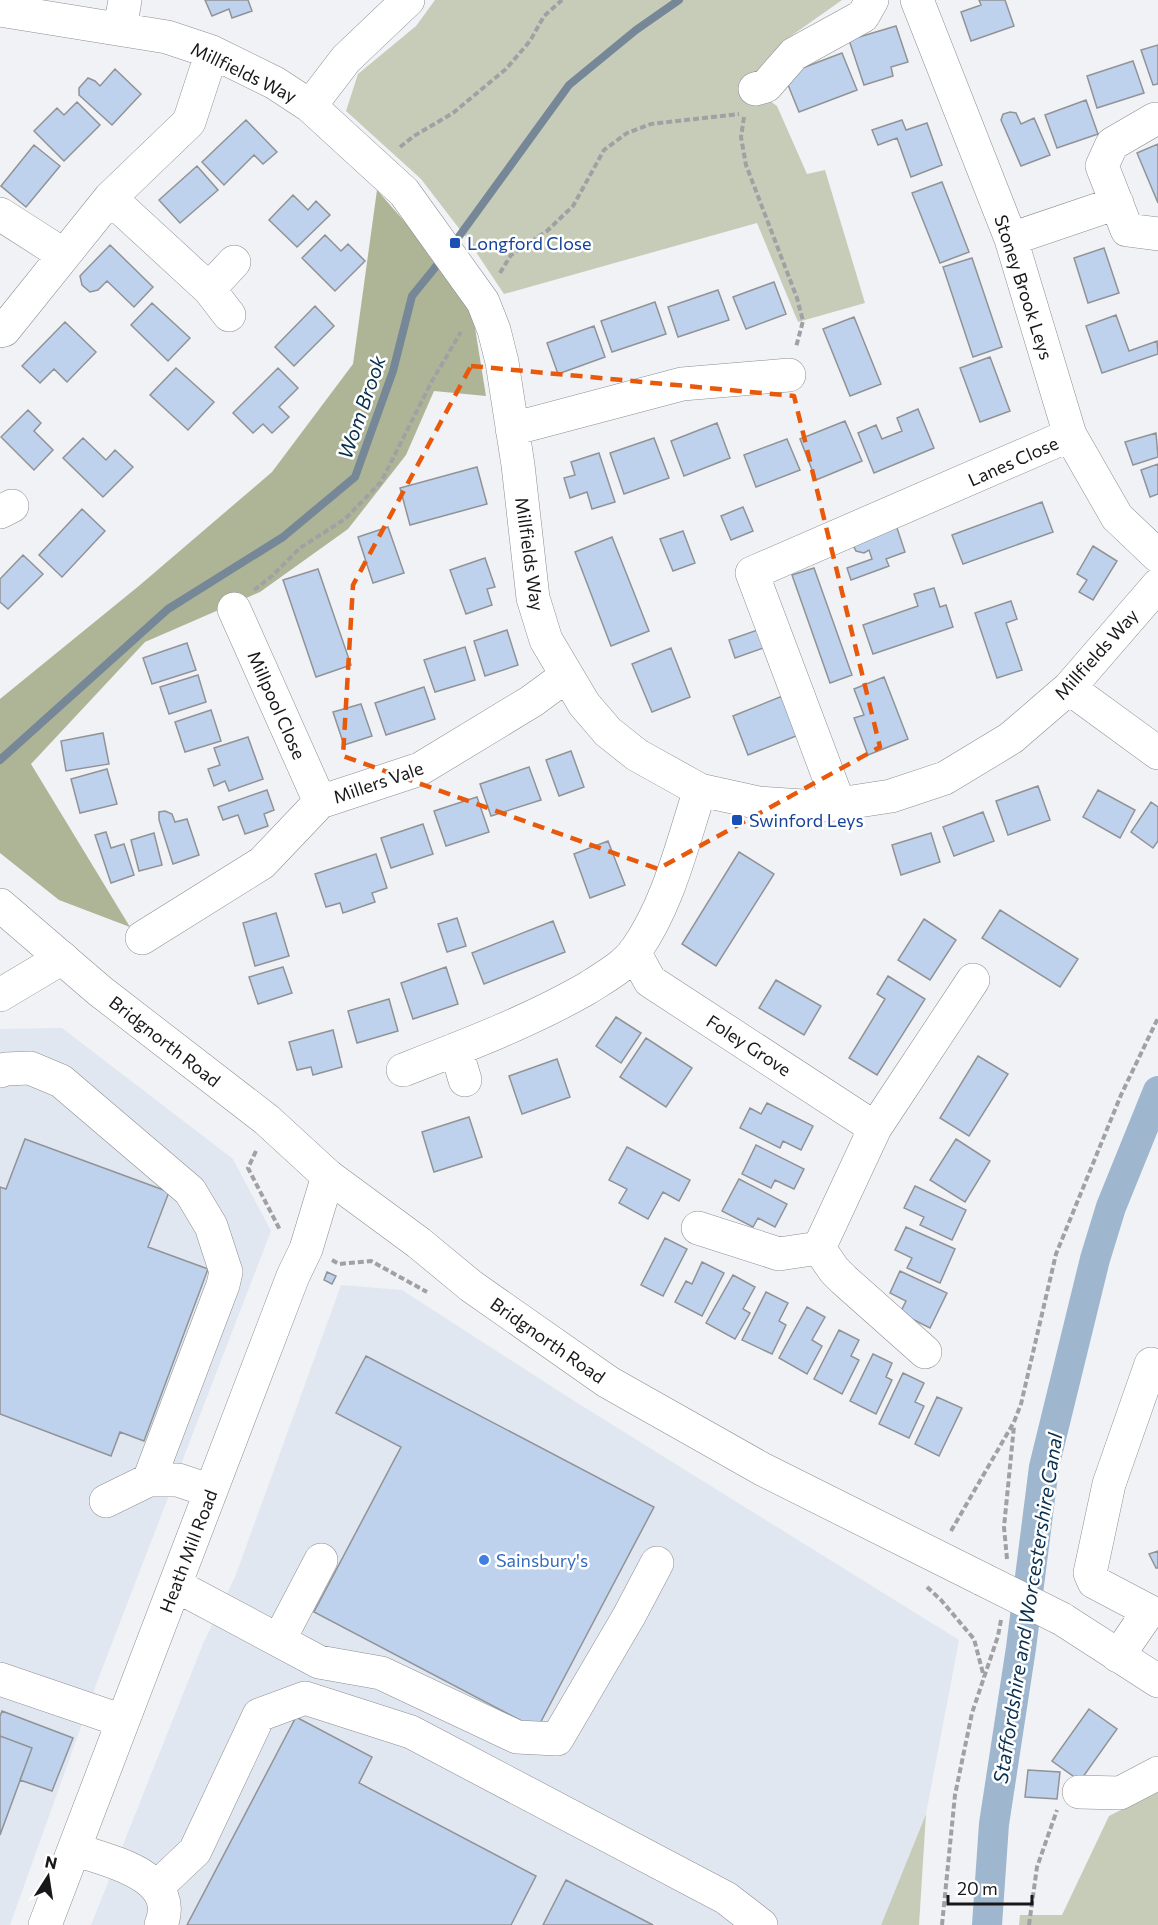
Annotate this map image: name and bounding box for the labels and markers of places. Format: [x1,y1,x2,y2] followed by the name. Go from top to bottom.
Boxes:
[467,232,591,254] place label: Longford Close
[448,236,462,250] marker: Longford Close
[749,809,864,831] place label: Swinford Leys
[730,813,744,827] marker: Swinford Leys
[496,1549,588,1571] place label: Sainsbury's
[477,1553,491,1567] marker: Sainsbury's

